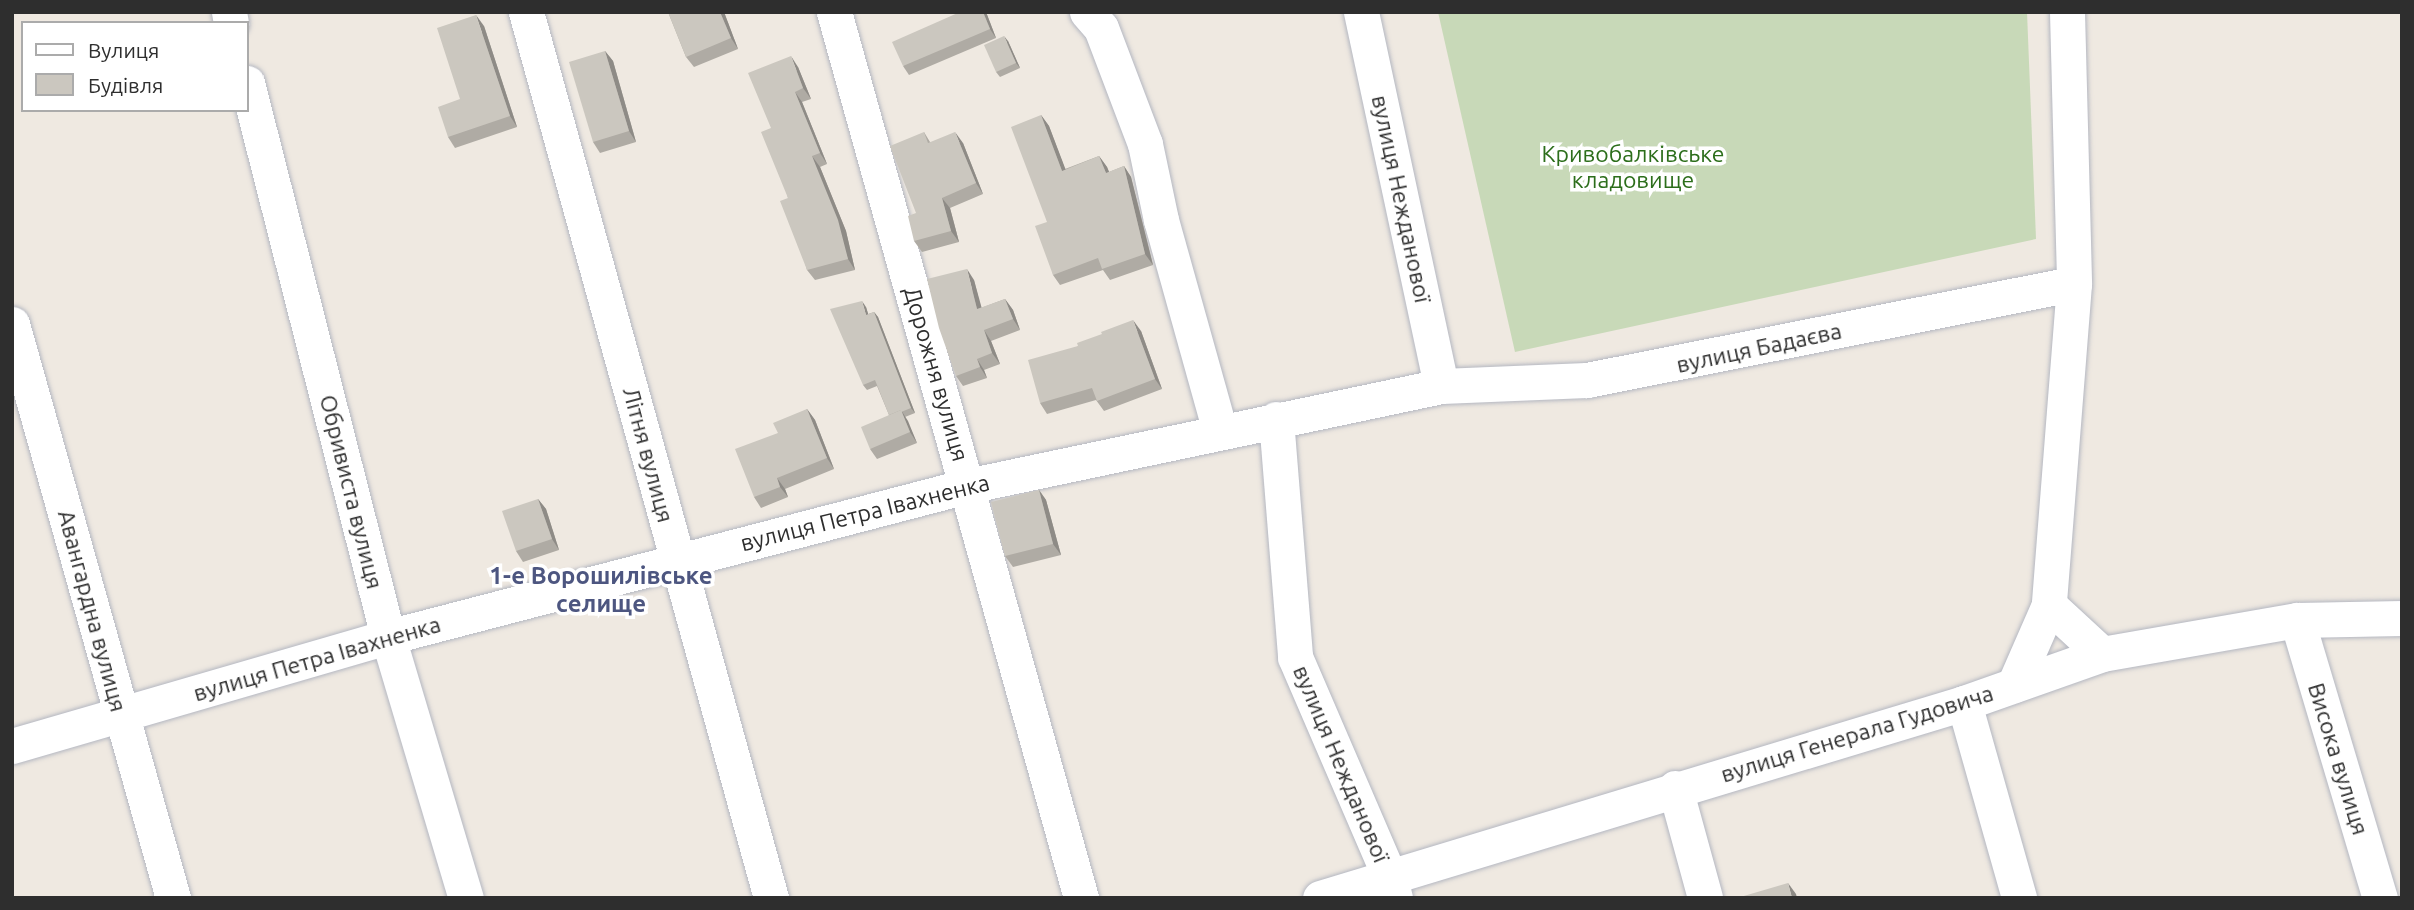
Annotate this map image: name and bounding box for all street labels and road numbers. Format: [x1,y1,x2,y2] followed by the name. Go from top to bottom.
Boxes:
[1365,93,1437,305] street label: вулиця Нежданової
[898,283,974,465] street label: Дорожня вулиця
[1674,317,1844,379] street label: вулиця Бадаєва
[617,384,679,526] street label: Літня вулиця
[314,392,388,592] street label: Обривиста вулиця
[737,469,993,557] street label: вулиця Петра Івахненка
[52,507,132,715] street label: Авангардна вулиця
[190,610,444,708] street label: вулиця Петра Івахненка
[1287,661,1395,867] street label: вулиця Нежданової
[1717,679,1997,789] street label: вулиця Генерала Гудовича
[2302,680,2374,838] street label: Висока вулиця

